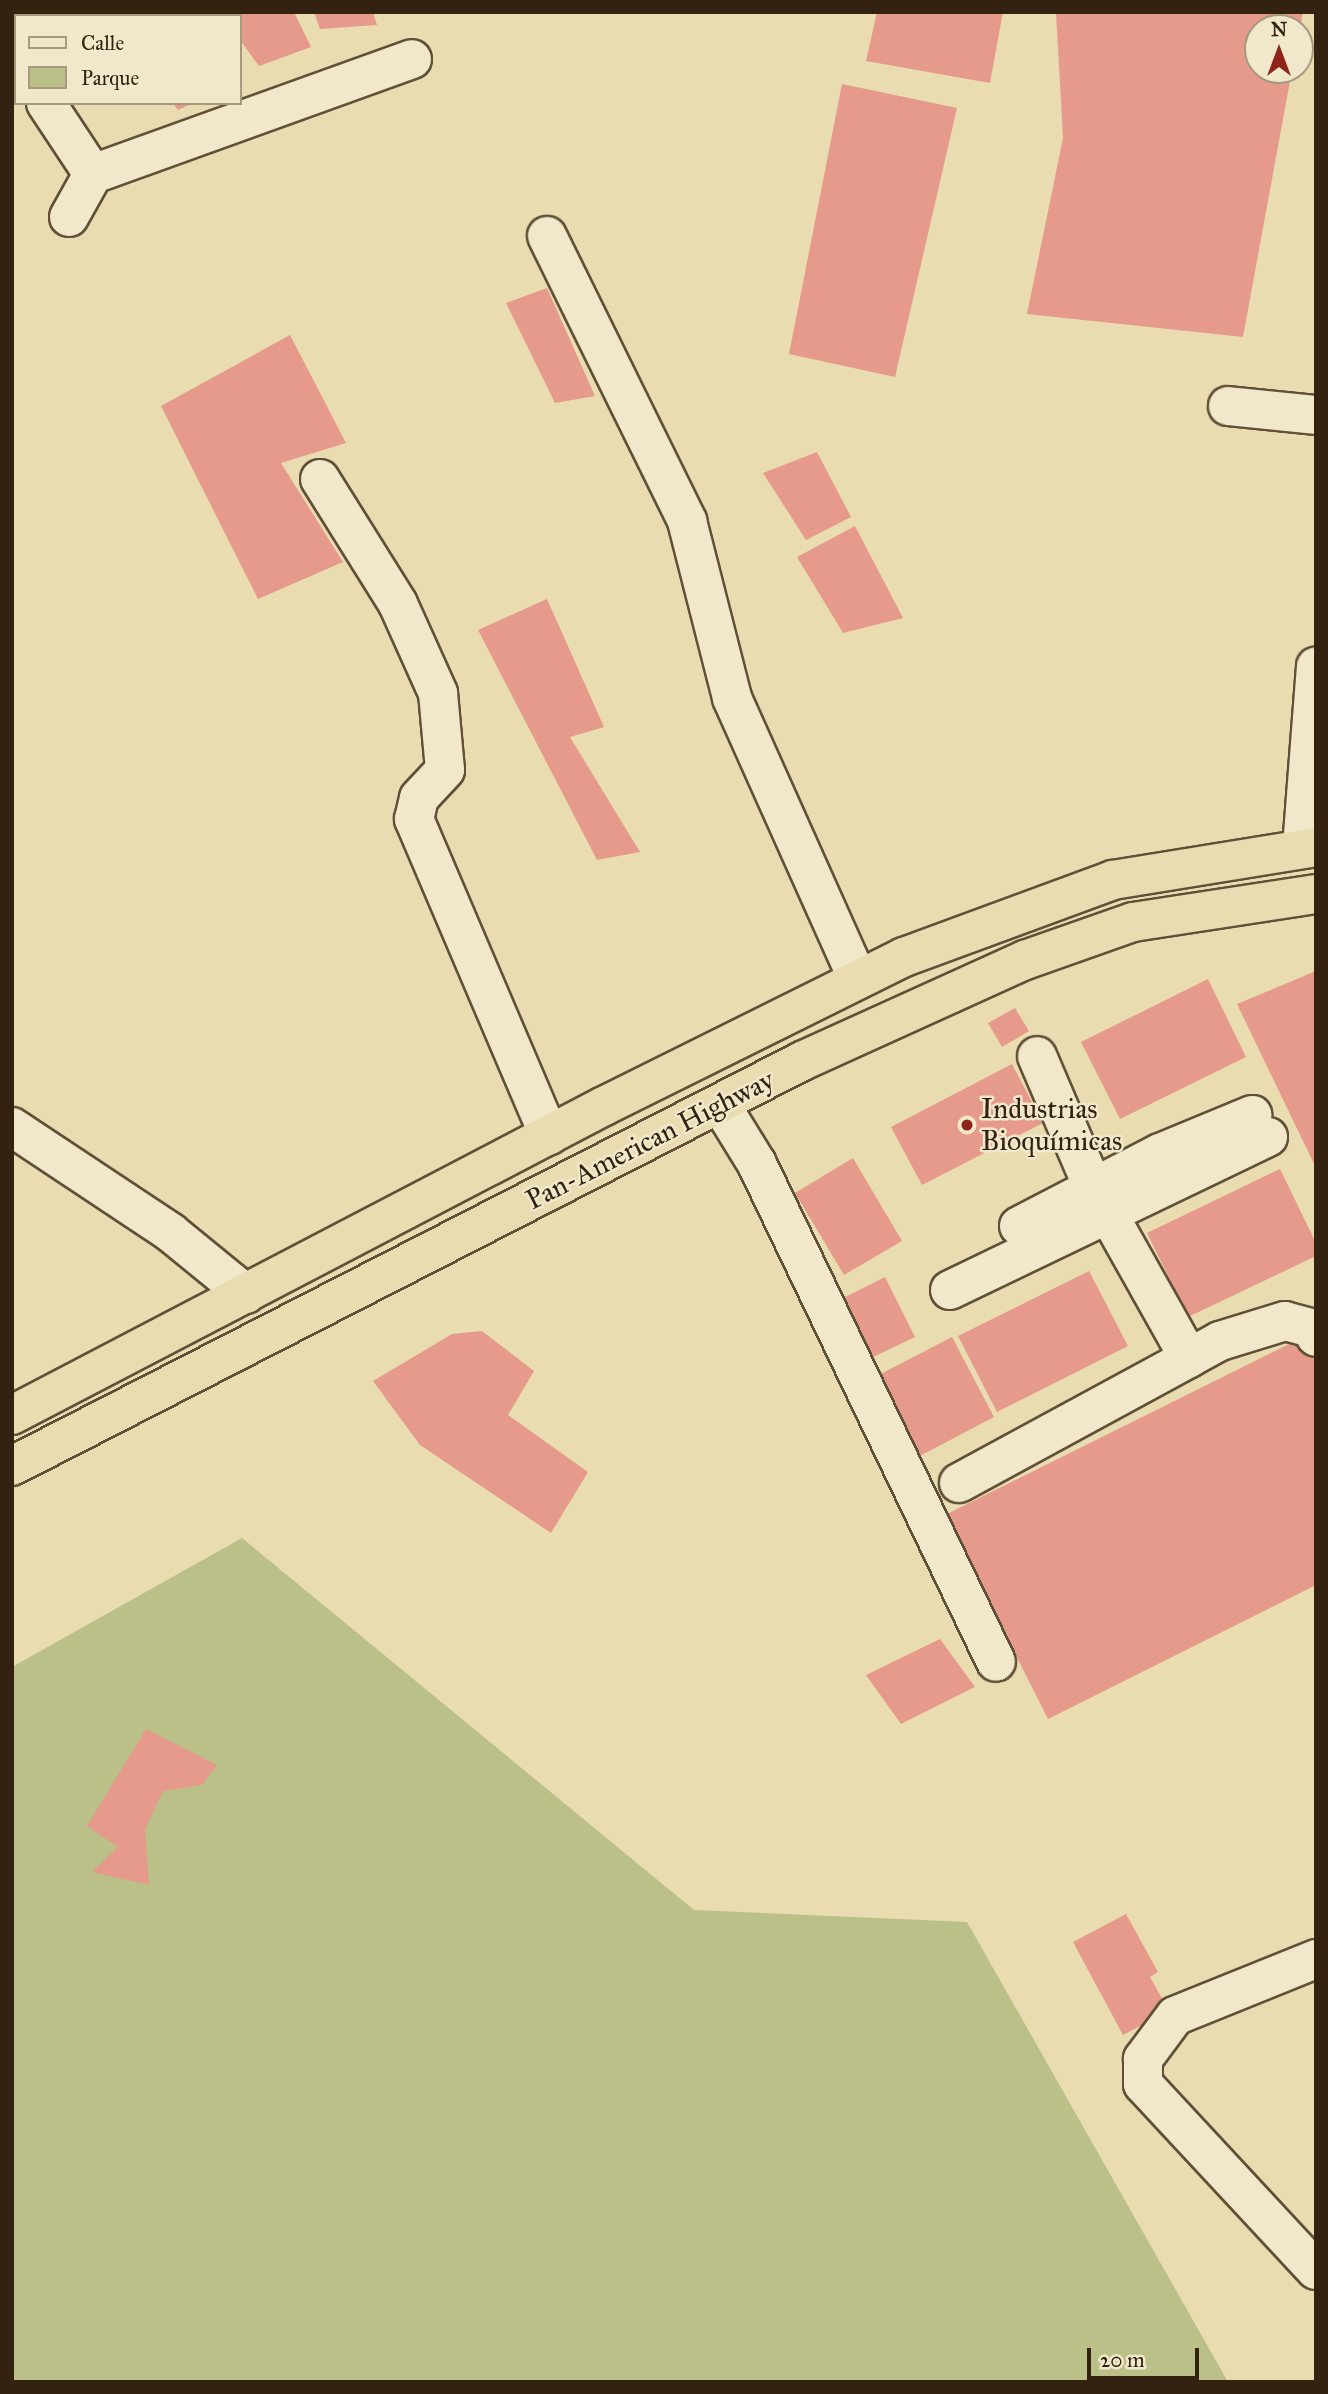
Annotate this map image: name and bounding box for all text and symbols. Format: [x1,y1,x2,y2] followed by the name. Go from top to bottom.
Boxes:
[14,14,242,105] legend
[1244,14,1314,84] north arrow
[1271,18,1287,41] text: N
[81,30,124,56] text: Calle
[81,65,139,91] text: Parque
[520,1063,780,1217] street label: Pan-American Highway
[981,1092,1122,1158] place label: Industrias Bioquímicas
[959,1117,975,1133] marker: Industrias Bioquímicas
[1090,2334,1202,2378] scale bar
[1100,2347,1145,2373] text: 20 m

